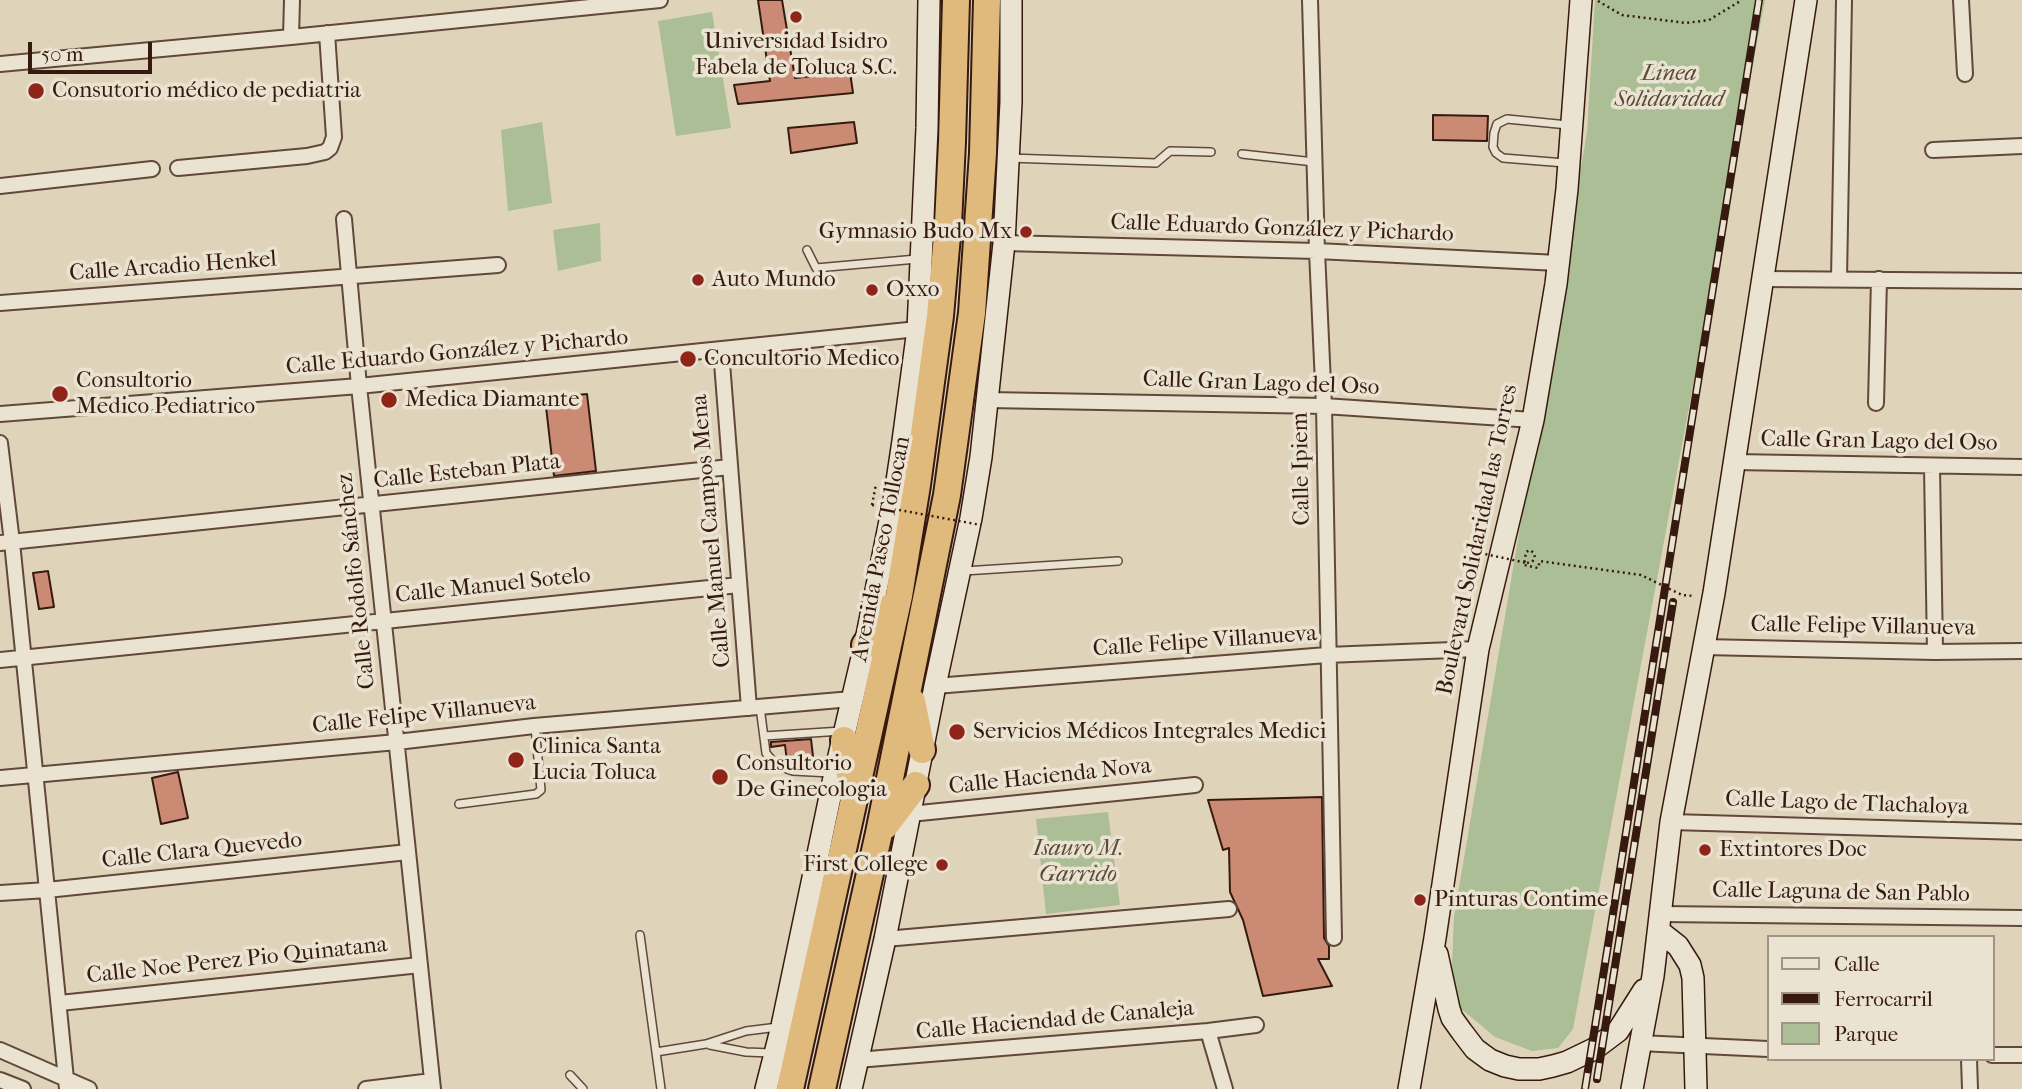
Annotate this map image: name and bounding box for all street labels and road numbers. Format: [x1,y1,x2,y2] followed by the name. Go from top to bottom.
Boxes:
[1110,209,1454,249] street label: Calle Eduardo González y Pichardo
[68,246,278,288] street label: Calle Arcadio Henkel
[285,324,629,382] street label: Calle Eduardo González y Pichardo
[1142,366,1380,402] street label: Calle Gran Lago del Oso
[1432,382,1524,698] street label: Boulevard Solidaridad las Torres
[686,393,738,669] street label: Calle Manuel Campos Mena
[1287,412,1317,526] street label: Calle Ipiem
[1760,426,1998,458] street label: Calle Gran Lago del Oso
[847,434,917,664] street label: Avenida Paseo Tollocan
[372,448,562,496] street label: Calle Esteban Plata
[332,471,382,691] street label: Calle Rodolfo Sánchez
[394,562,592,610] street label: Calle Manuel Sotelo
[1750,611,1976,643] street label: Calle Felipe Villanueva
[1092,620,1318,664] street label: Calle Felipe Villanueva
[311,690,537,740] street label: Calle Felipe Villanueva
[947,753,1153,801] street label: Calle Hacienda Nova
[1725,786,1969,822] street label: Calle Lago de Tlachaloya
[100,827,304,875] street label: Calle Clara Quevedo
[1712,877,1970,909] street label: Calle Laguna de San Pablo
[85,931,389,991] street label: Calle Noe Perez Pio Quinatana
[915,995,1195,1047] street label: Calle Haciendad de Canaleja

